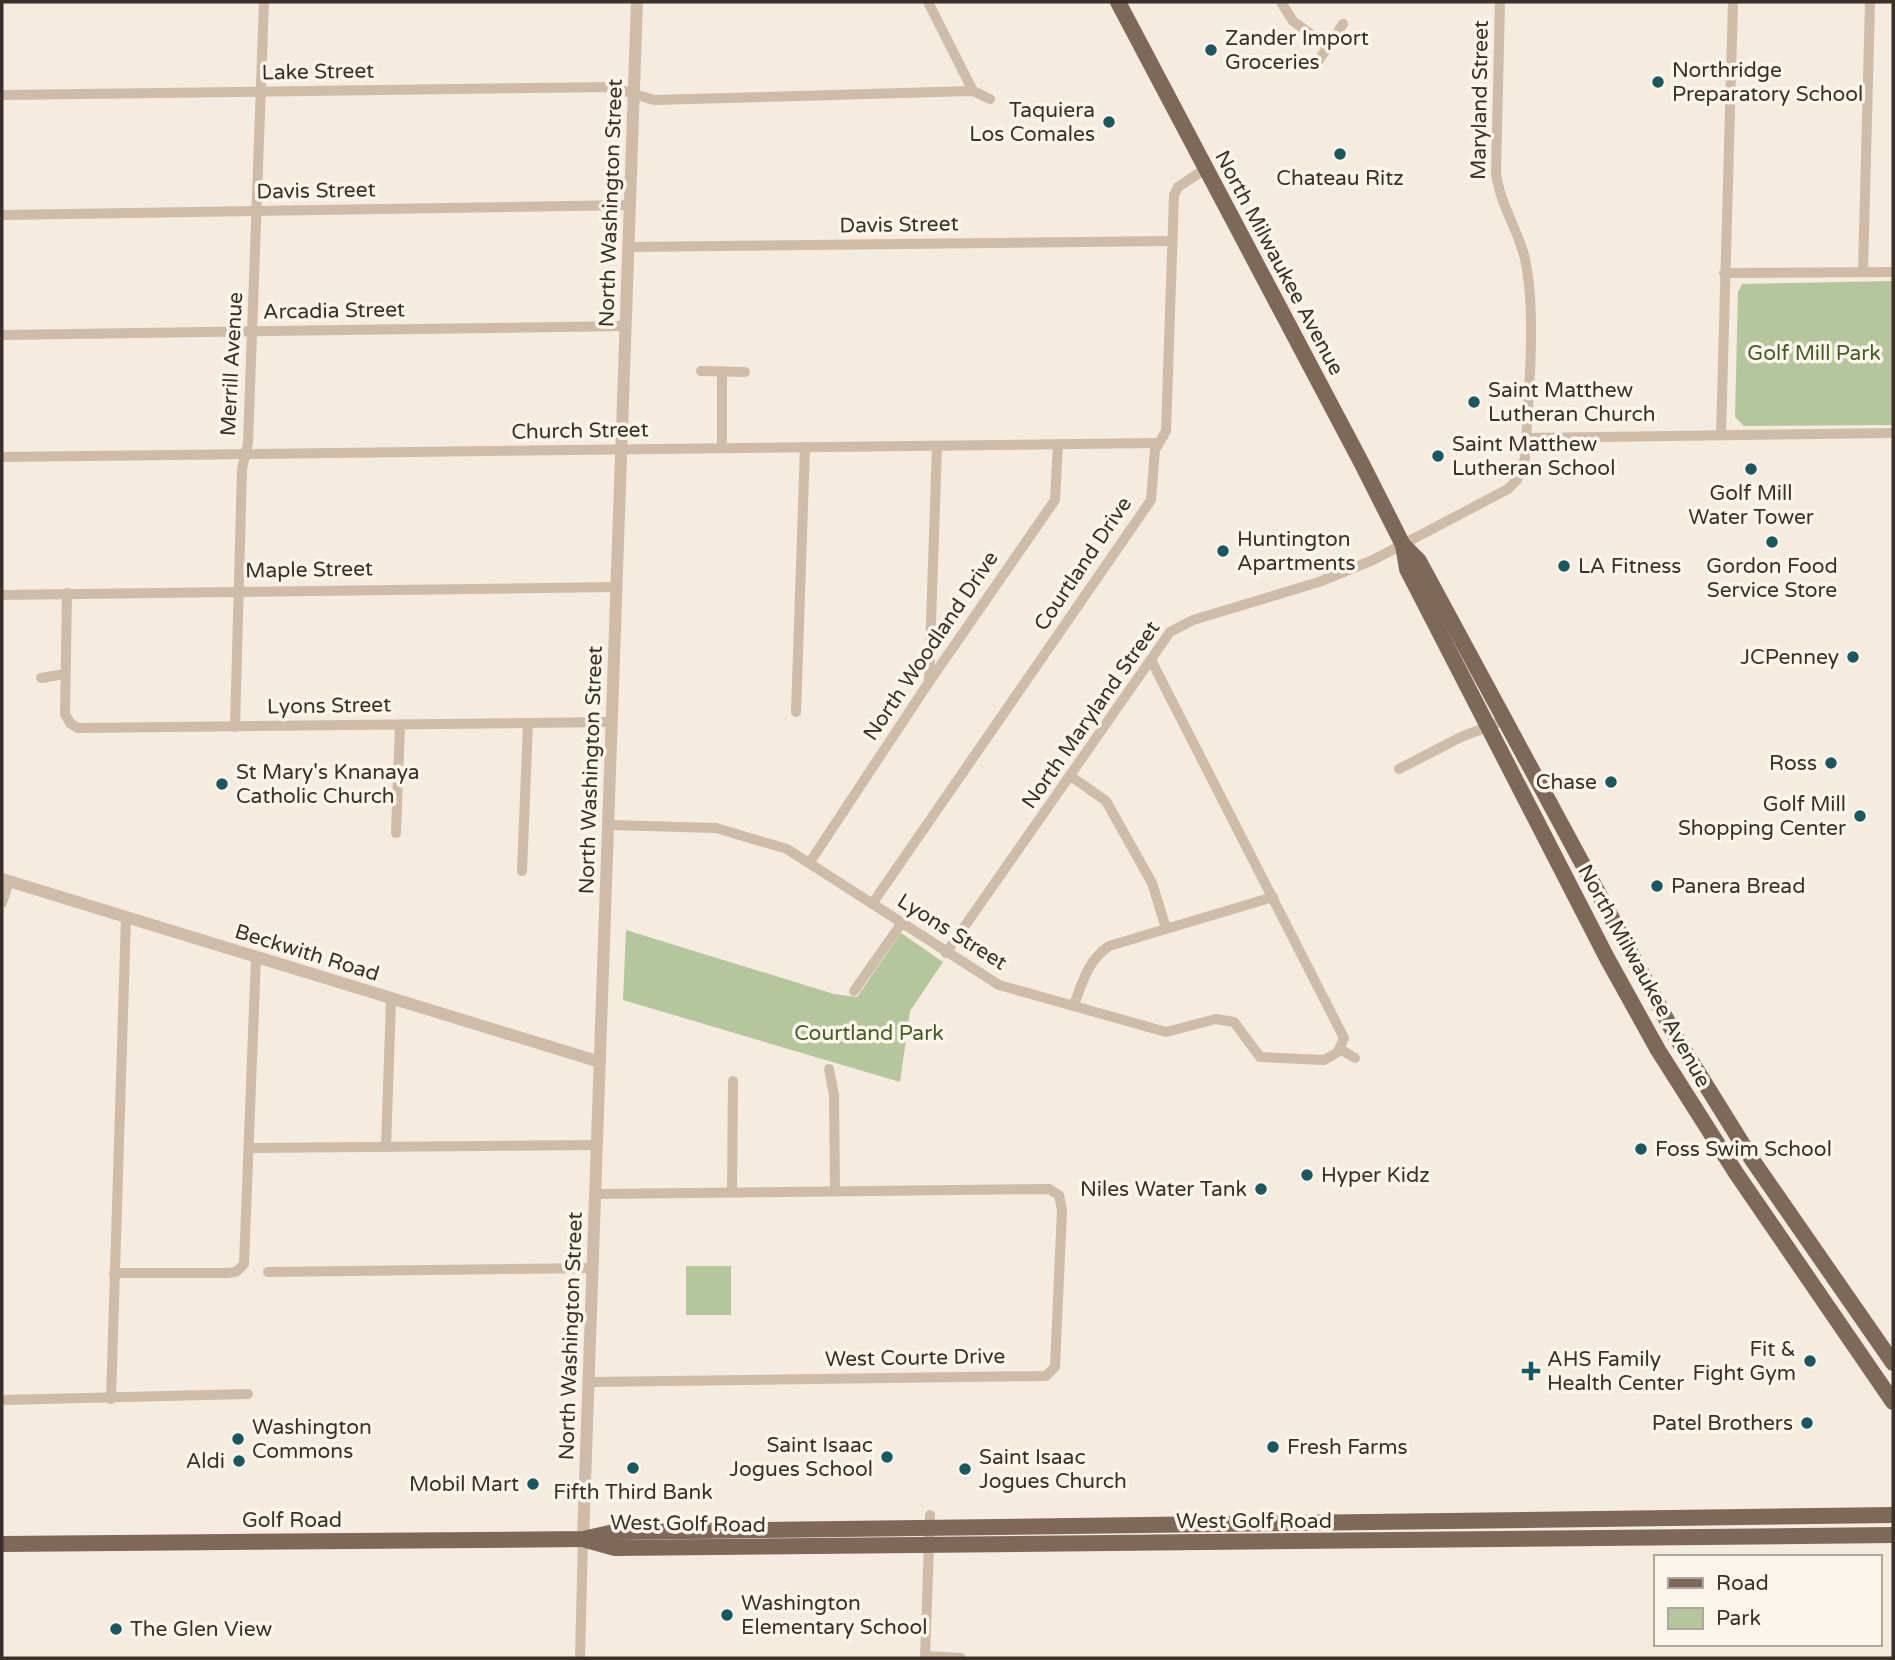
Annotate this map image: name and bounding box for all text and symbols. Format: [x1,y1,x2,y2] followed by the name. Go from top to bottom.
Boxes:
[1466,20,1494,180] street label: Maryland Street
[1225,26,1369,75] place label: Zander Import Groceries
[1203,42,1219,58] marker: Zander Import Groceries
[1672,58,1863,107] place label: Northridge Preparatory School
[262,59,374,85] street label: Lake Street
[1650,74,1666,90] marker: Northridge Preparatory School
[594,78,628,328] street label: North Washington Street
[969,98,1095,147] place label: Taquiera Los Comales
[1101,114,1117,130] marker: Taquiera Los Comales
[1209,146,1349,380] street label: North Milwaukee Avenue
[1332,146,1348,162] marker: Chateau Ritz
[1276,166,1404,191] place label: Chateau Ritz
[256,177,376,205] street label: Davis Street
[839,211,959,239] street label: Davis Street
[216,291,248,437] street label: Merrill Avenue
[263,297,405,325] street label: Arcadia Street
[1747,341,1881,366] park label: Golf Mill Park
[1488,378,1655,427] place label: Saint Matthew Lutheran Church
[1466,394,1482,410] marker: Saint Matthew Lutheran Church
[511,417,649,445] street label: Church Street
[1452,432,1615,481] place label: Saint Matthew Lutheran School
[1430,448,1446,464] marker: Saint Matthew Lutheran School
[1743,461,1759,477] marker: Golf Mill Water Tower
[1688,481,1814,530] place label: Golf Mill Water Tower
[1029,492,1137,636] street label: Courtland Drive
[1237,527,1355,576] place label: Huntington Apartments
[1764,534,1780,550] marker: Gordon Food Service Store
[1215,543,1231,559] marker: Huntington Apartments
[858,546,1004,745] street label: North Woodland Drive
[1578,554,1681,579] place label: LA Fitness
[1706,554,1838,603] place label: Gordon Food Service Store
[245,556,373,584] street label: Maple Street
[1556,558,1572,574] marker: LA Fitness
[1017,616,1165,814] street label: North Maryland Street
[574,645,608,895] street label: North Washington Street
[1740,645,1839,670] place label: JCPenney
[1845,649,1861,665] marker: JCPenney
[267,692,391,720] street label: Lyons Street
[1769,751,1817,776] place label: Ross
[1823,755,1839,771] marker: Ross
[236,760,420,809] place label: St Mary's Knanaya Catholic Church
[1536,770,1597,795] place label: Chase
[1603,774,1619,790] marker: Chase
[214,776,230,792] marker: St Mary's Knanaya Catholic Church
[1678,792,1846,841] place label: Golf Mill Shopping Center
[1852,808,1868,824] marker: Golf Mill Shopping Center
[1572,860,1716,1092] street label: North Milwaukee Avenue
[1671,874,1805,899] place label: Panera Bread
[1649,878,1665,894] marker: Panera Bread
[893,888,1011,976] street label: Lyons Street
[232,919,382,987] street label: Beckwith Road
[794,1021,944,1046] park label: Courtland Park
[1655,1137,1832,1162] place label: Foss Swim School
[1633,1141,1649,1157] marker: Foss Swim School
[1321,1163,1430,1188] place label: Hyper Kidz
[1299,1167,1315,1183] marker: Hyper Kidz
[1080,1177,1247,1202] place label: Niles Water Tank
[1253,1181,1269,1197] marker: Niles Water Tank
[554,1211,588,1461] street label: North Washington Street
[1693,1337,1796,1386] place label: Fit & Fight Gym
[825,1344,1006,1372] street label: West Courte Drive
[1547,1347,1684,1396] place label: AHS Family Health Center
[1802,1353,1818,1369] marker: Fit & Fight Gym
[1521,1361,1541,1381] marker: AHS Family Health Center
[1652,1411,1793,1436] place label: Patel Brothers
[252,1415,372,1464] place label: Washington Commons
[1799,1415,1815,1431] marker: Patel Brothers
[230,1431,246,1447] marker: Washington Commons
[729,1433,873,1482] place label: Saint Isaac Jogues School
[1287,1435,1408,1460] place label: Fresh Farms
[1265,1439,1281,1455] marker: Fresh Farms
[979,1445,1127,1494] place label: Saint Isaac Jogues Church
[186,1449,225,1474] place label: Aldi
[879,1449,895,1465] marker: Saint Isaac Jogues School
[231,1453,247,1469] marker: Aldi
[625,1460,641,1476] marker: Fifth Third Bank
[957,1461,973,1477] marker: Saint Isaac Jogues Church
[409,1472,519,1497] place label: Mobil Mart
[525,1476,541,1492] marker: Mobil Mart
[553,1480,713,1505] place label: Fifth Third Bank
[242,1508,342,1533] street label: Golf Road
[1176,1509,1332,1534] street label: West Golf Road
[610,1510,766,1538] street label: West Golf Road
[1654,1555,1881,1646] legend
[1716,1571,1769,1596] text: Road
[741,1591,928,1640] place label: Washington Elementary School
[1716,1606,1761,1631] text: Park
[719,1607,735,1623] marker: Washington Elementary School
[130,1617,272,1642] place label: The Glen View
[108,1621,124,1637] marker: The Glen View

